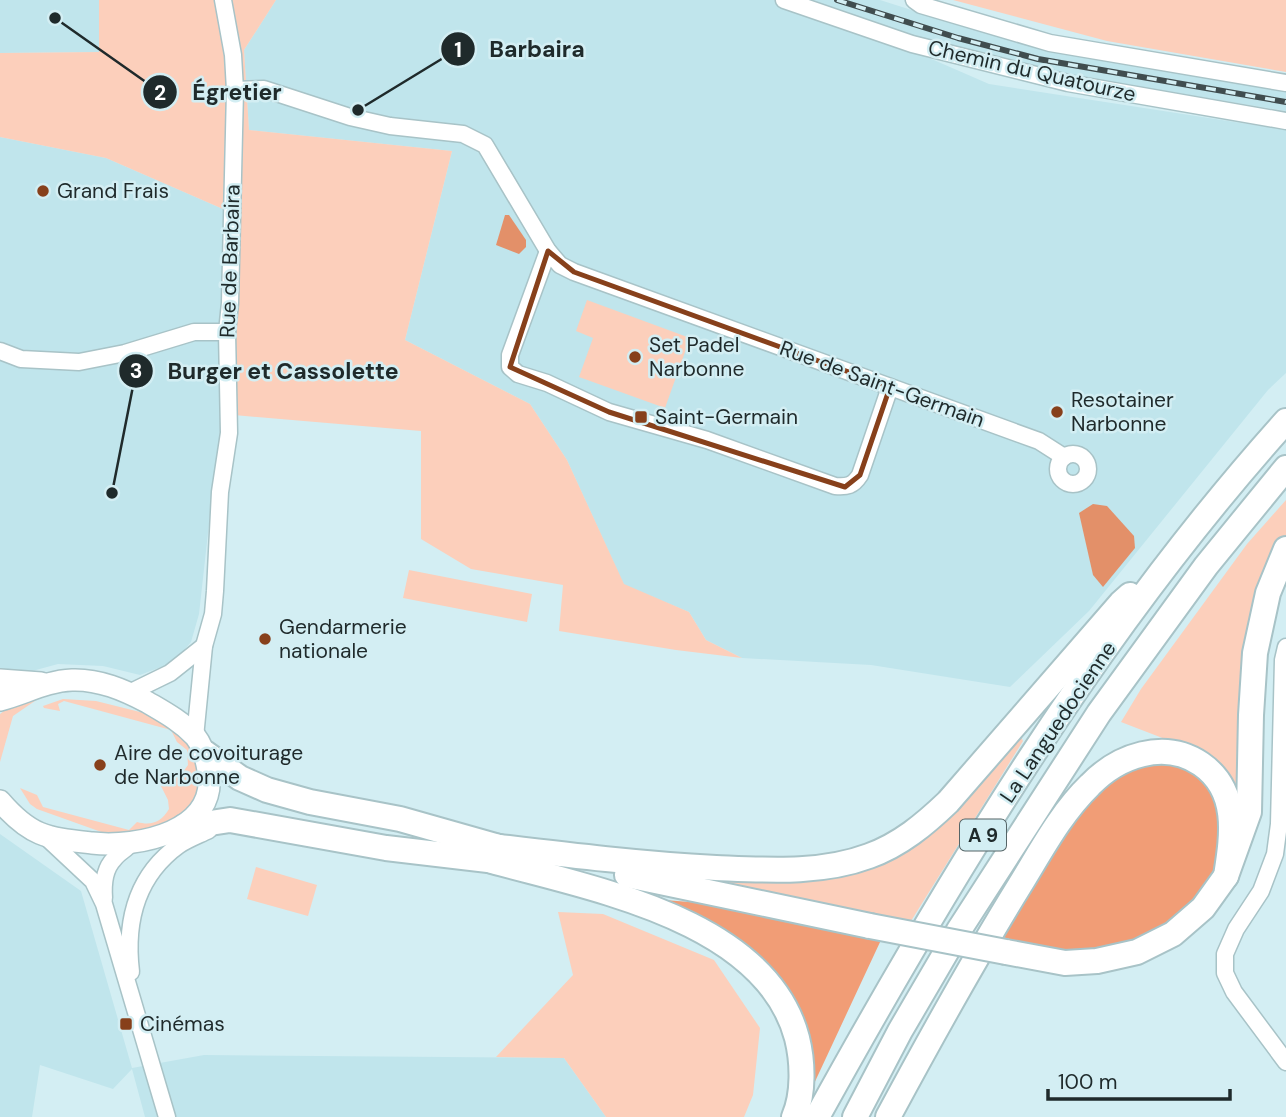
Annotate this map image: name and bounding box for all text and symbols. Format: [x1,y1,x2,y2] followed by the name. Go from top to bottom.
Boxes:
[440,27,598,71] callout: Barbaira
[925,33,1139,109] street label: Chemin du Quatourze
[489,34,585,64] text: Barbaira
[454,36,462,64] text: 1
[143,70,295,114] callout: Égretier
[192,77,282,107] text: Égretier
[154,79,166,107] text: 2
[57,177,169,205] place label: Grand Frais
[35,183,51,199] marker: Grand Frais
[213,184,247,338] street label: Rue de Barbaira
[649,331,744,383] place label: Set Padel Narbonne
[776,334,988,434] street label: Rue de Saint-Germain
[118,349,413,393] callout: Burger et Cassolette
[627,349,643,365] marker: Set Padel Narbonne
[167,356,399,386] text: Burger et Cassolette
[130,357,142,385] text: 3
[1071,386,1174,438] place label: Resotainer Narbonne
[655,403,798,431] place label: Saint-Germain
[1049,404,1065,420] marker: Resotainer Narbonne
[633,409,649,425] marker: Saint-Germain
[279,613,407,665] place label: Gendarmerie nationale
[257,631,273,647] marker: Gendarmerie nationale
[994,636,1122,808] street label: La Languedocienne
[114,739,303,791] place label: Aire de covoiturage de Narbonne
[92,757,108,773] marker: Aire de covoiturage de Narbonne
[960,820,1006,850] road number: A 9
[140,1010,225,1038] place label: Cinémas
[118,1016,134,1032] marker: Cinémas
[1048,1058,1230,1102] scale bar
[1058,1068,1118,1096] text: 100 m

